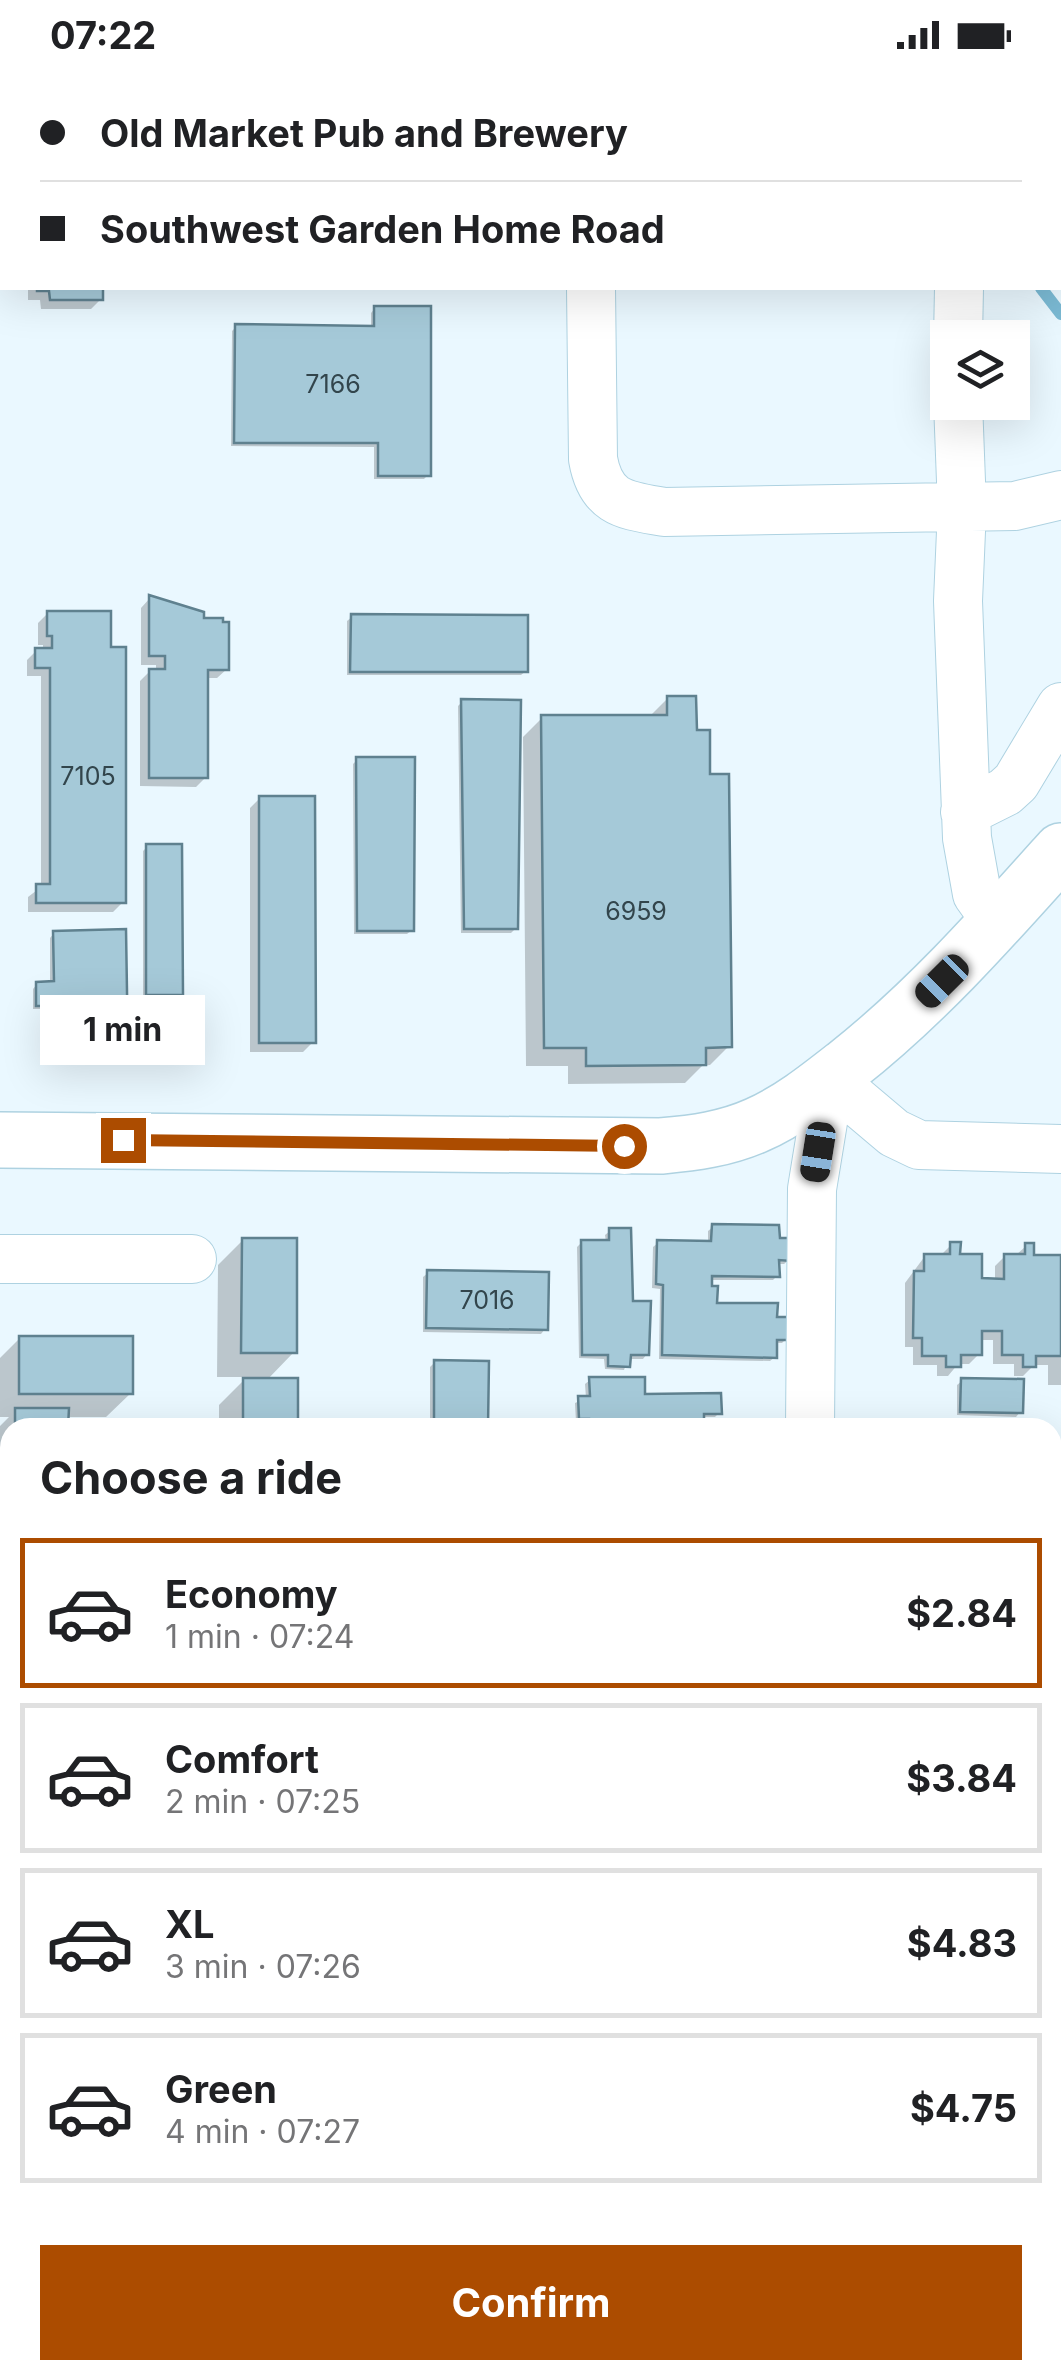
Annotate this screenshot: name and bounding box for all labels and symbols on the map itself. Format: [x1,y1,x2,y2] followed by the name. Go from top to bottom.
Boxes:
[305,369,361,399] house number: 7166
[60,761,116,791] house number: 7105
[605,896,667,926] house number: 6959
[910,949,974,1013] car
[41,995,206,1065] callout: 1 min
[101,1118,146,1163] route end
[798,1120,838,1184] car
[602,1124,647,1169] route start
[459,1285,515,1315] house number: 7016

